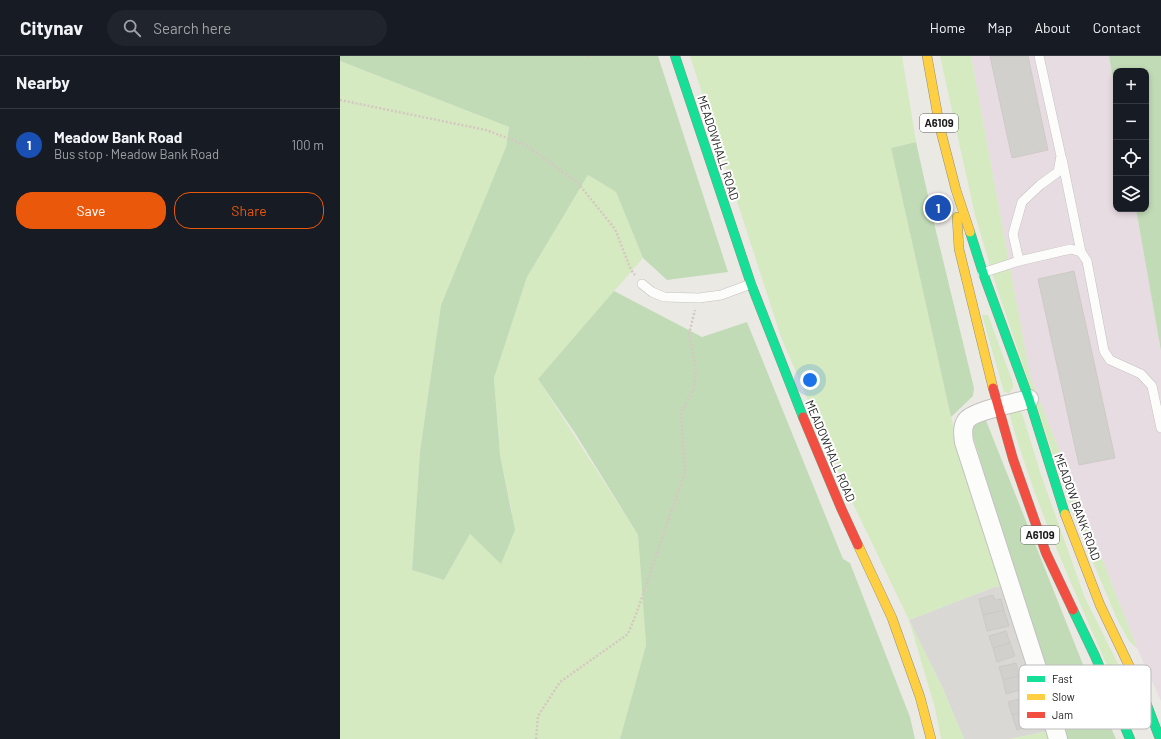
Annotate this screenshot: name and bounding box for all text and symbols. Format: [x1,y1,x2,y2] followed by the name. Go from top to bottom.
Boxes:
[107,10,387,46] search box
[20,16,83,39] text: Citynav
[121,17,143,39] icon: search
[153,19,231,37] text: Search here
[930,19,966,36] text: Home
[988,19,1012,36] text: Map
[1034,19,1071,36] text: About
[1093,19,1141,36] text: Contact
[1113,68,1149,212] map controls
[1113,68,1149,104] button: +
[16,72,70,92] text: Nearby
[695,94,742,202] street label: MEADOWHALL ROAD
[1113,104,1149,140] button: −
[920,114,958,132] road number: A6109
[54,128,182,146] text: Meadow Bank Road
[27,137,31,153] text: 1
[291,137,324,153] text: 100 m
[1113,140,1149,176] button: locate
[54,146,219,162] text: Bus stop · Meadow Bank Road
[1113,176,1149,212] button: layers
[16,192,166,229] button: Save
[174,192,324,229] button: Share
[925,193,951,223] pin: 1
[800,370,820,390] your location
[803,398,859,504] street label: MEADOWHALL ROAD
[1052,451,1104,562] street label: MEADOW BANK ROAD
[1021,526,1059,544] road number: A6109
[1019,665,1151,729] legend
[1052,672,1073,685] text: Fast
[1052,690,1075,703] text: Slow
[1052,708,1073,721] text: Jam

